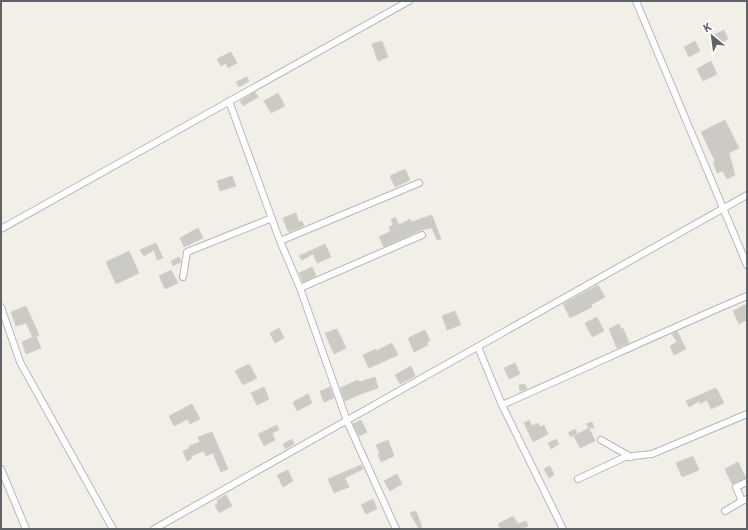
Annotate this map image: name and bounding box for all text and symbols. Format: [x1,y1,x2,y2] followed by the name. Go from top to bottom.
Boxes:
[692,16,732,56] north arrow
[701,20,714,35] text: K

